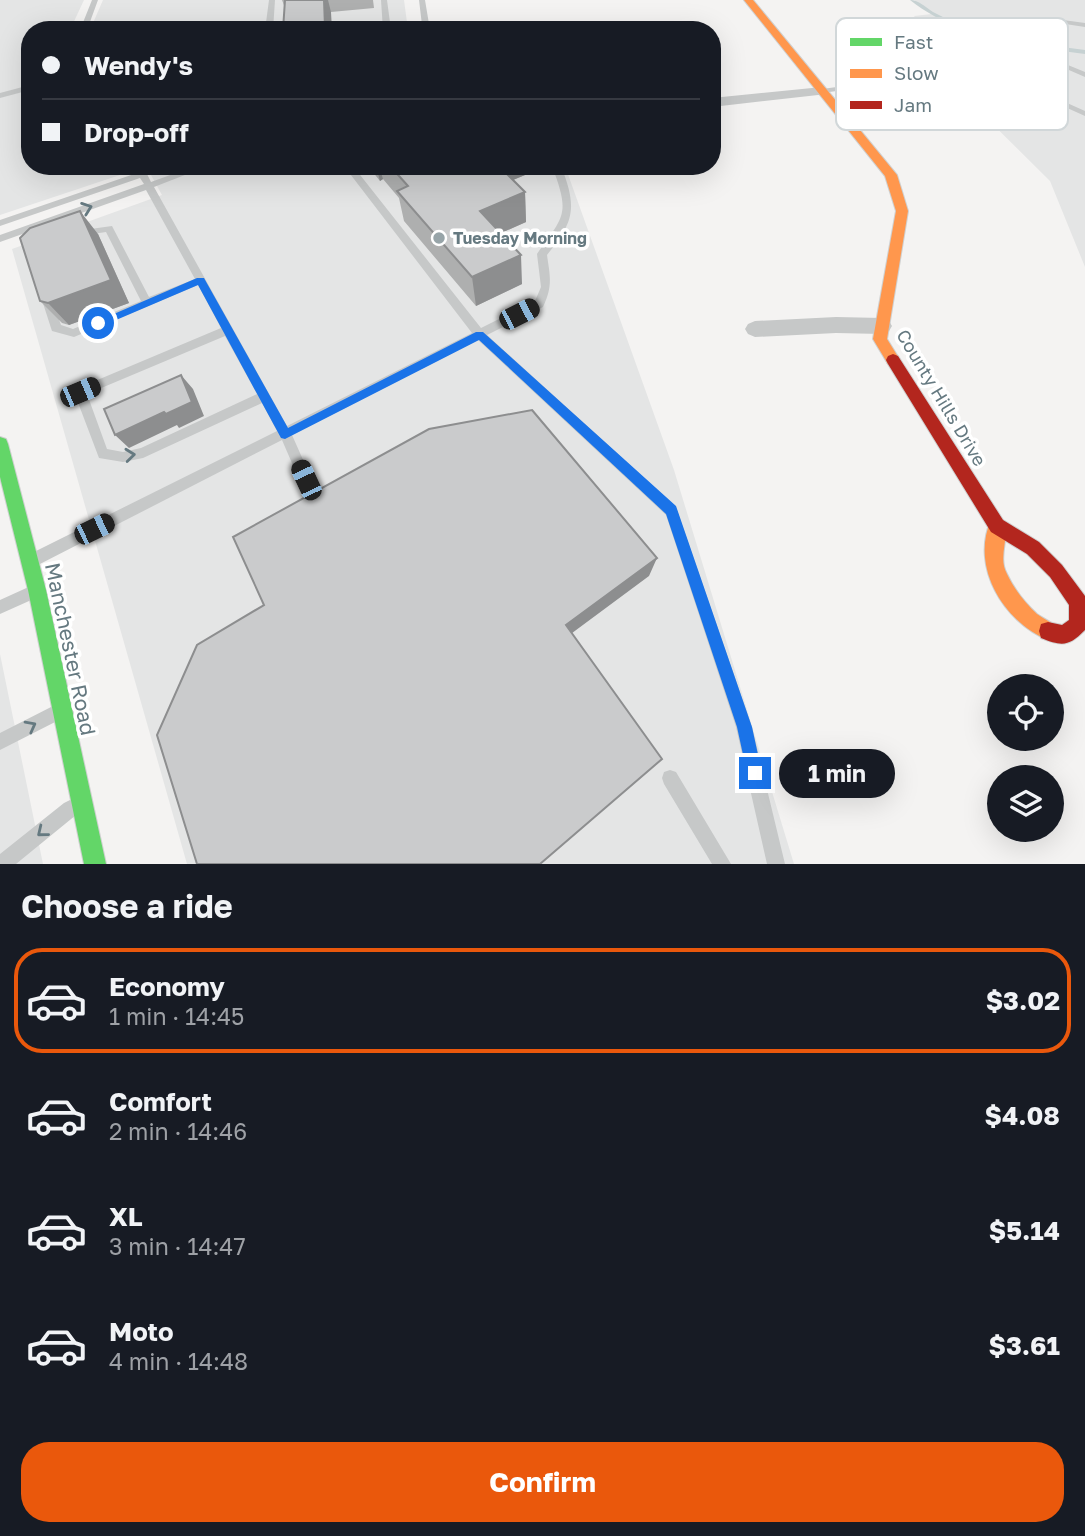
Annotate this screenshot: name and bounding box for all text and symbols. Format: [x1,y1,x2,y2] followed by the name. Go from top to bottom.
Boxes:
[836,18,1068,130] legend
[894,30,933,53] text: Fast
[84,50,193,81] text: Wendy's
[894,61,939,84] text: Slow
[894,93,932,116] text: Jam
[84,117,189,148] text: Drop-off
[81,202,93,216] one-way arrow
[453,228,587,248] place label: Tuesday Morning
[431,230,447,246] marker: Tuesday Morning
[496,295,543,333] car
[82,307,114,339] route start
[892,325,991,470] street label: County Hills Drive
[57,374,104,410] car
[125,448,136,463] one-way arrow
[288,457,325,503] car
[71,510,118,548] car
[40,560,102,738] street label: Manchester Road
[987,674,1064,842] map controls
[987,674,1064,751] button: locate
[24,720,36,734] one-way arrow
[780,748,895,798] callout: 1 min
[739,757,771,789] route end
[808,759,866,787] text: 1 min
[987,765,1064,842] button: layers
[37,824,49,837] one-way arrow
[21,887,233,925] text: Choose a ride
[25,969,88,1032] icon: car
[109,971,225,1002] text: Economy
[986,985,1060,1016] text: $3.02
[109,1002,244,1030] text: 1 min · 14:45
[25,1084,88,1147] icon: car
[109,1086,212,1117] text: Comfort
[984,1100,1060,1131] text: $4.08
[109,1117,247,1145] text: 2 min · 14:46
[25,1199,88,1262] icon: car
[109,1201,143,1232] text: XL
[989,1215,1060,1246] text: $5.14
[109,1232,246,1260] text: 3 min · 14:47
[25,1314,88,1377] icon: car
[109,1316,174,1347] text: Moto
[988,1330,1060,1361] text: $3.61
[109,1347,248,1375] text: 4 min · 14:48
[21,1442,1064,1522] button: Confirm

